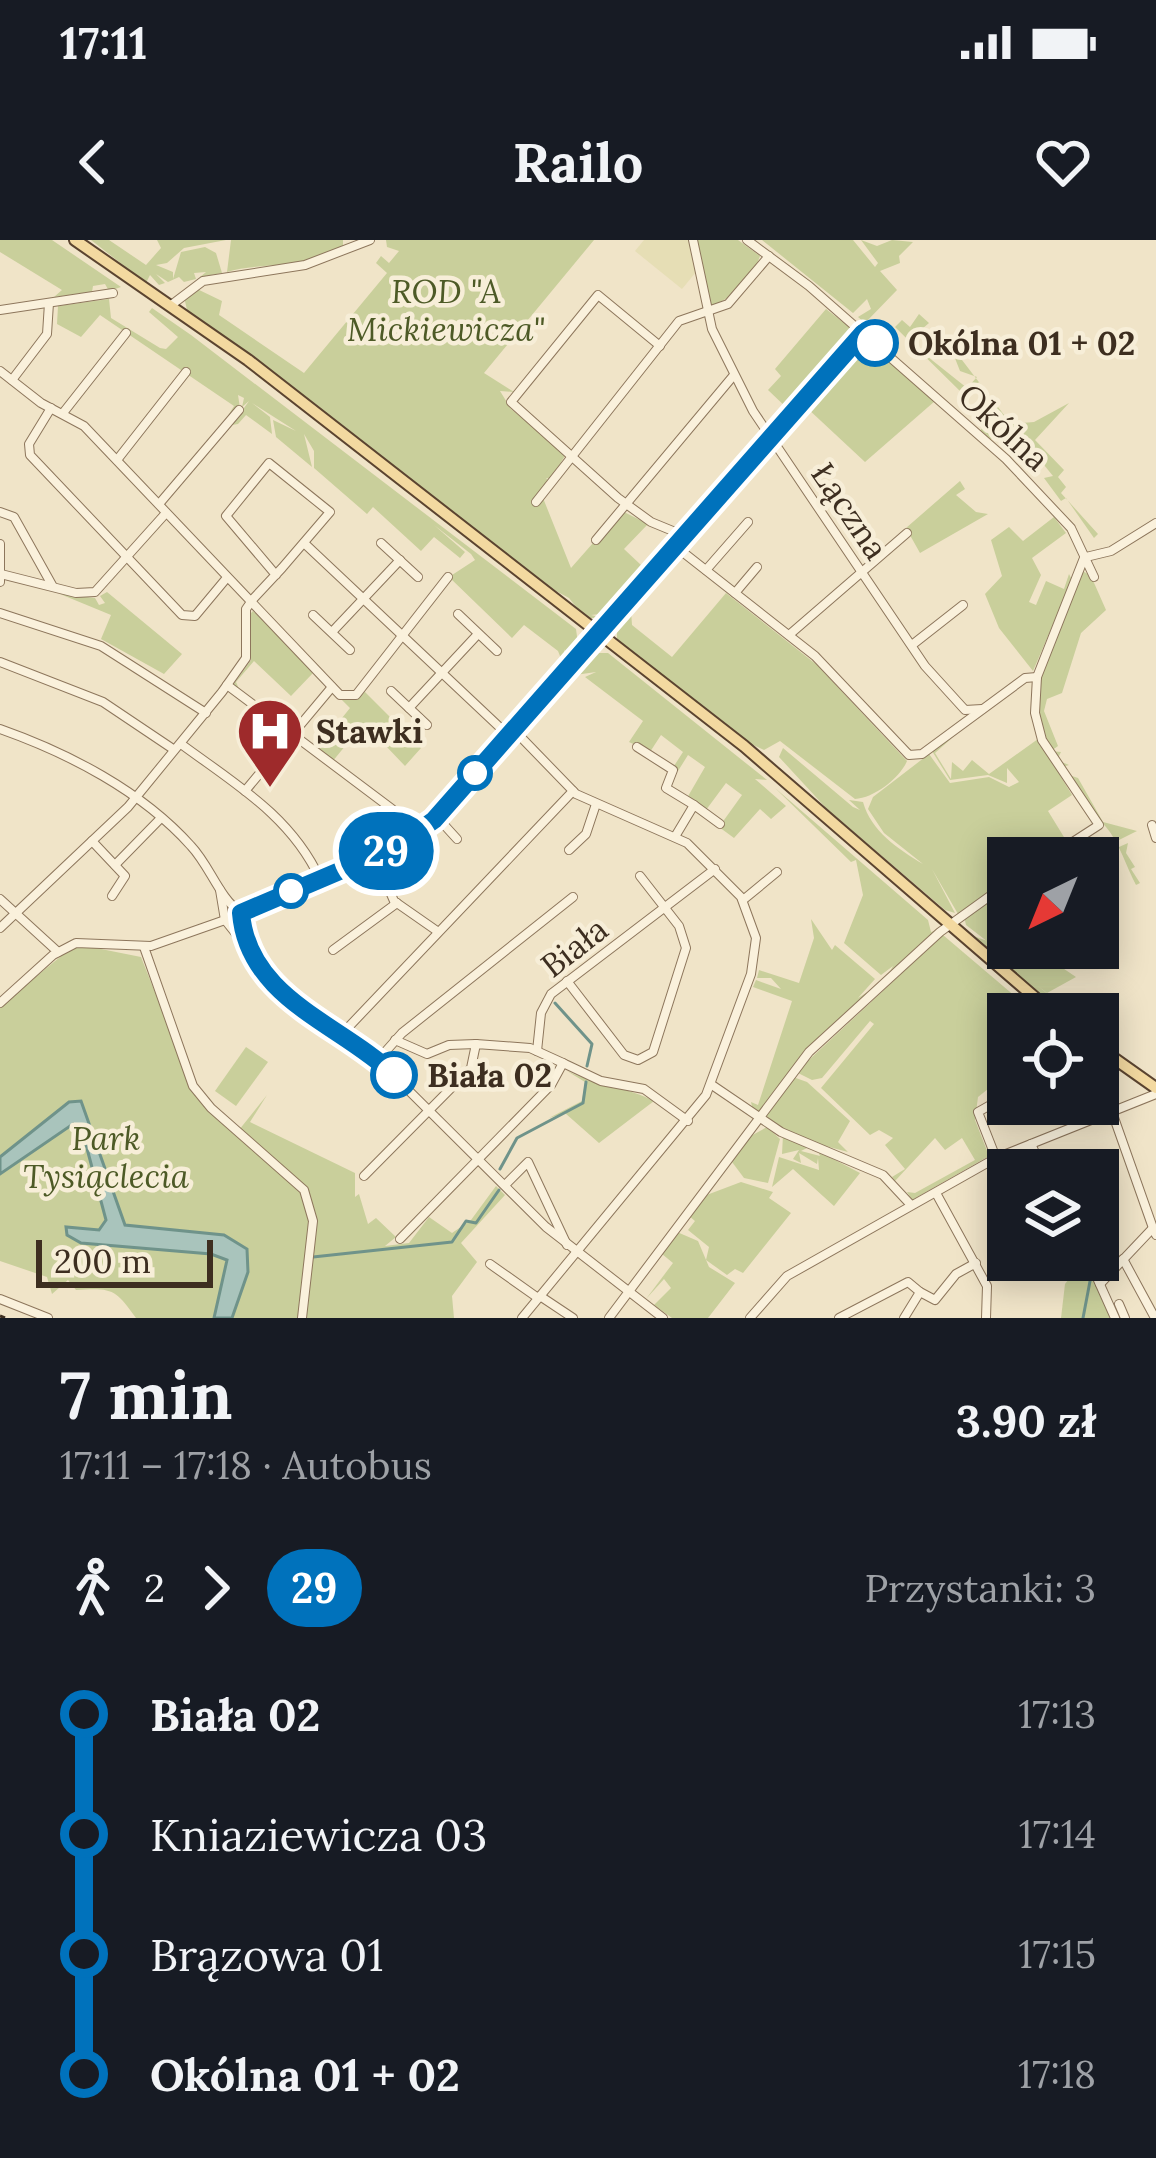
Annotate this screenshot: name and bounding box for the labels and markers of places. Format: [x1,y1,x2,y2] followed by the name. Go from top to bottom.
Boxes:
[853,321,897,365] marker: Okólna 01 + 02
[908,322,1135,364] place label: Okólna 01 + 02
[235,696,305,790] hospital icon: Stawki
[316,710,423,752] place label: Stawki
[459,757,491,789] unlabelled marker
[275,875,307,907] unlabelled marker
[372,1053,416,1097] marker: Biała 02
[427,1054,552,1096] place label: Biała 02

